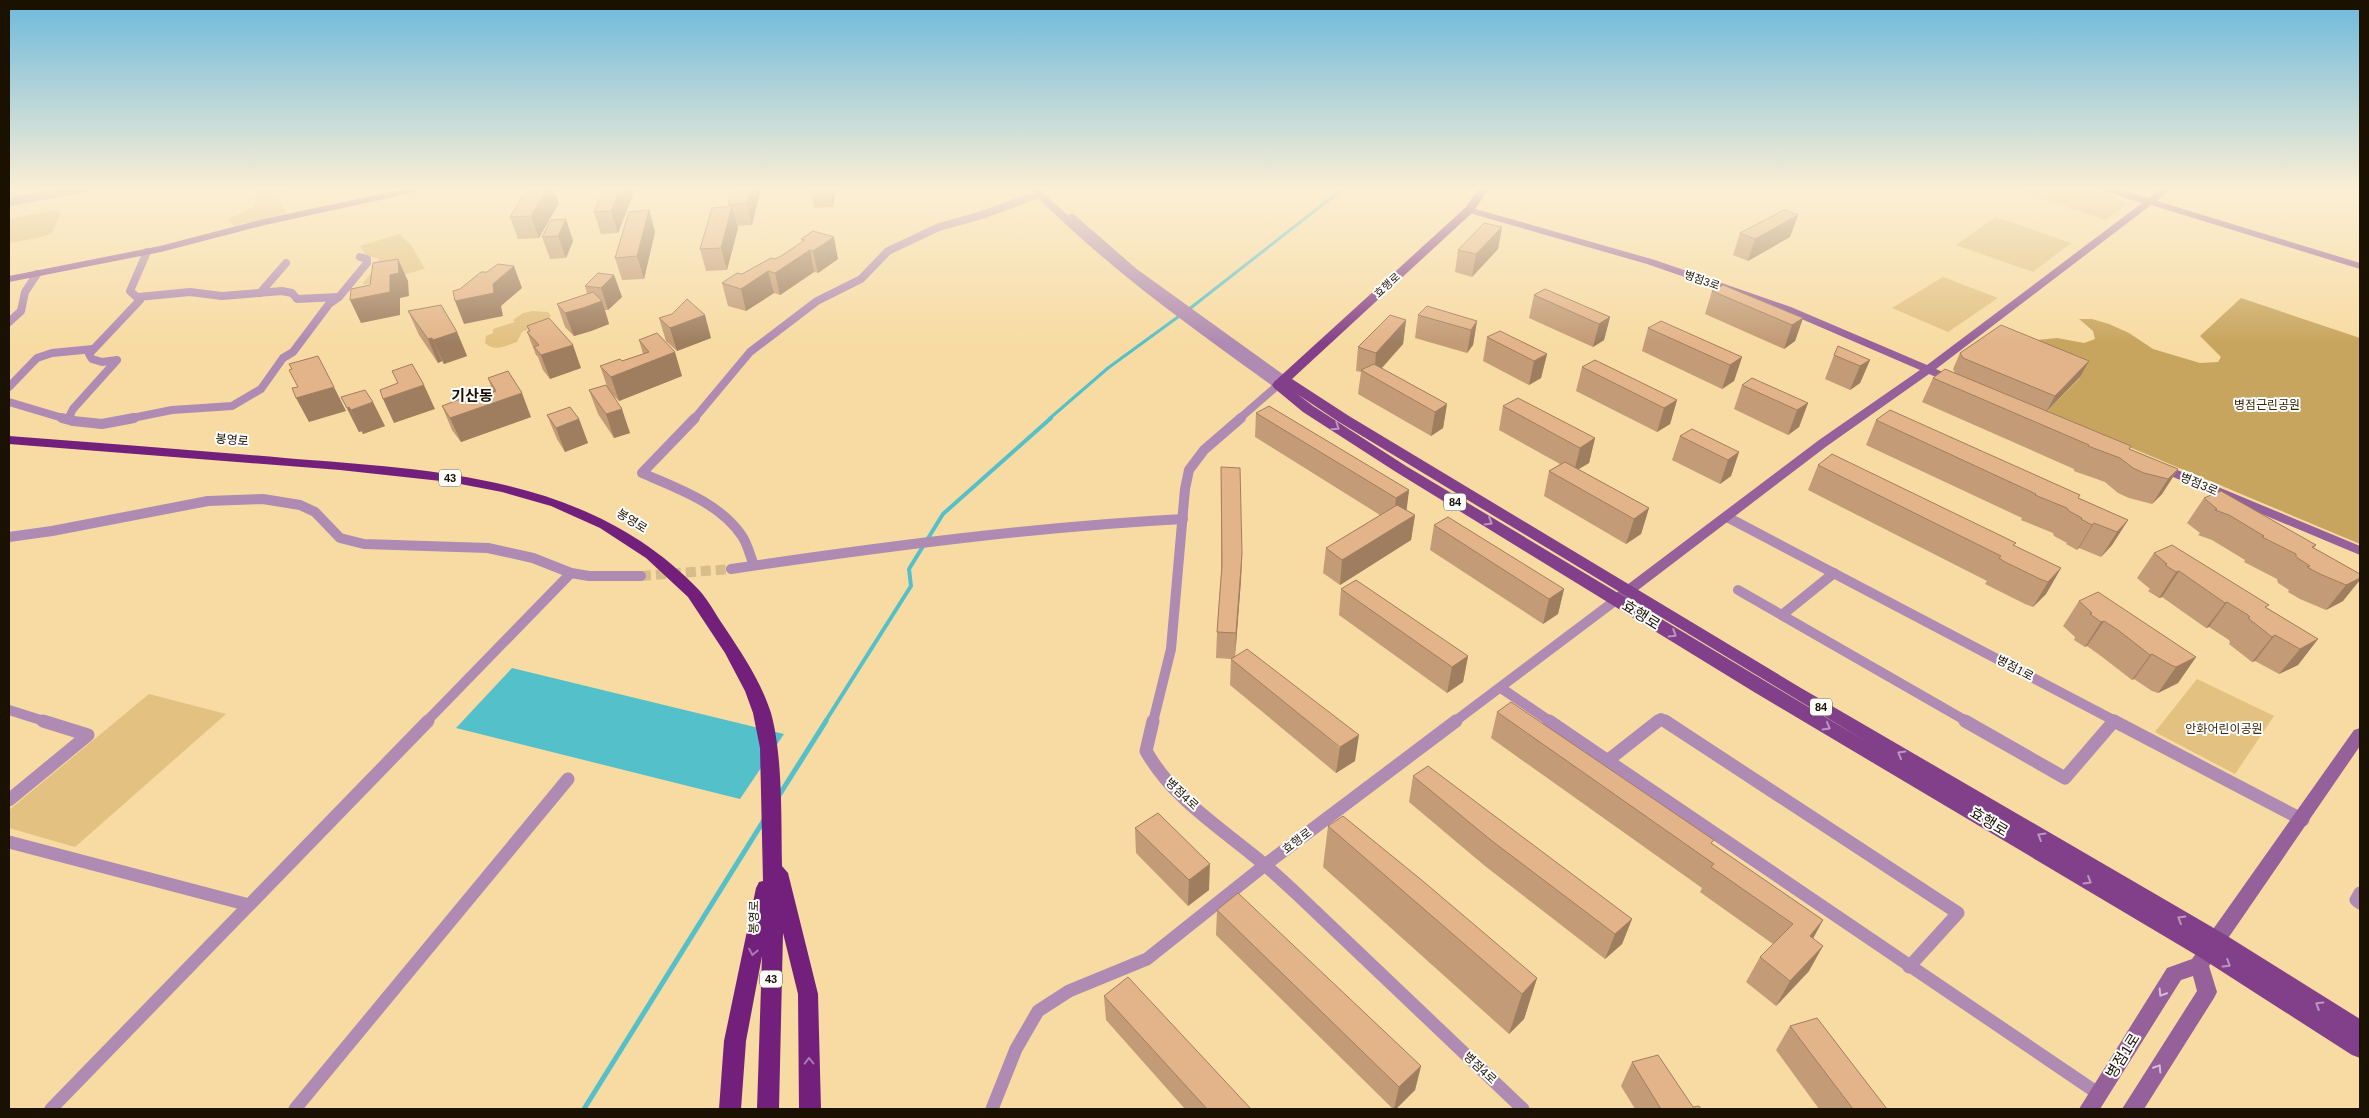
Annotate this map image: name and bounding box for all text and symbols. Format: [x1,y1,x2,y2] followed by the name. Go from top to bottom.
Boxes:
[1683,268,1721,292] street label: 병점3로
[1372,270,1402,300] street label: 효행로
[451,387,493,404] district label: 기산동
[2234,398,2300,412] park label: 병점근린공원
[1331,421,1340,430] one-way arrow
[215,432,249,448] street label: 봉영로
[439,469,461,486] road number: 43
[2178,470,2220,498] street label: 병점3로
[1444,494,1466,511] road number: 84
[614,506,650,536] street label: 봉영로
[1484,516,1493,526] one-way arrow
[1619,596,1663,633] street label: 효행로
[1667,628,1676,638] one-way arrow
[1994,652,2036,684] street label: 병점1로
[1810,699,1832,716] road number: 84
[1822,721,1831,731] one-way arrow
[2185,722,2263,736] park label: 안화어린이공원
[1898,750,1907,760] one-way arrow
[1163,775,1201,813] street label: 병점4로
[1967,804,2011,840] street label: 효행로
[1280,825,1314,857] street label: 효행로
[2038,832,2047,842] one-way arrow
[2082,874,2091,884] one-way arrow
[747,900,761,934] street label: 봉영로
[2178,915,2187,925] one-way arrow
[748,947,758,956] one-way arrow
[2222,958,2231,968] one-way arrow
[760,971,782,988] road number: 43
[2159,987,2169,996] one-way arrow
[2315,1001,2324,1011] one-way arrow
[2102,1030,2143,1081] street label: 병점1로
[1461,1049,1499,1087] street label: 병점4로
[804,1056,814,1064] one-way arrow
[2152,1065,2161,1074] one-way arrow

